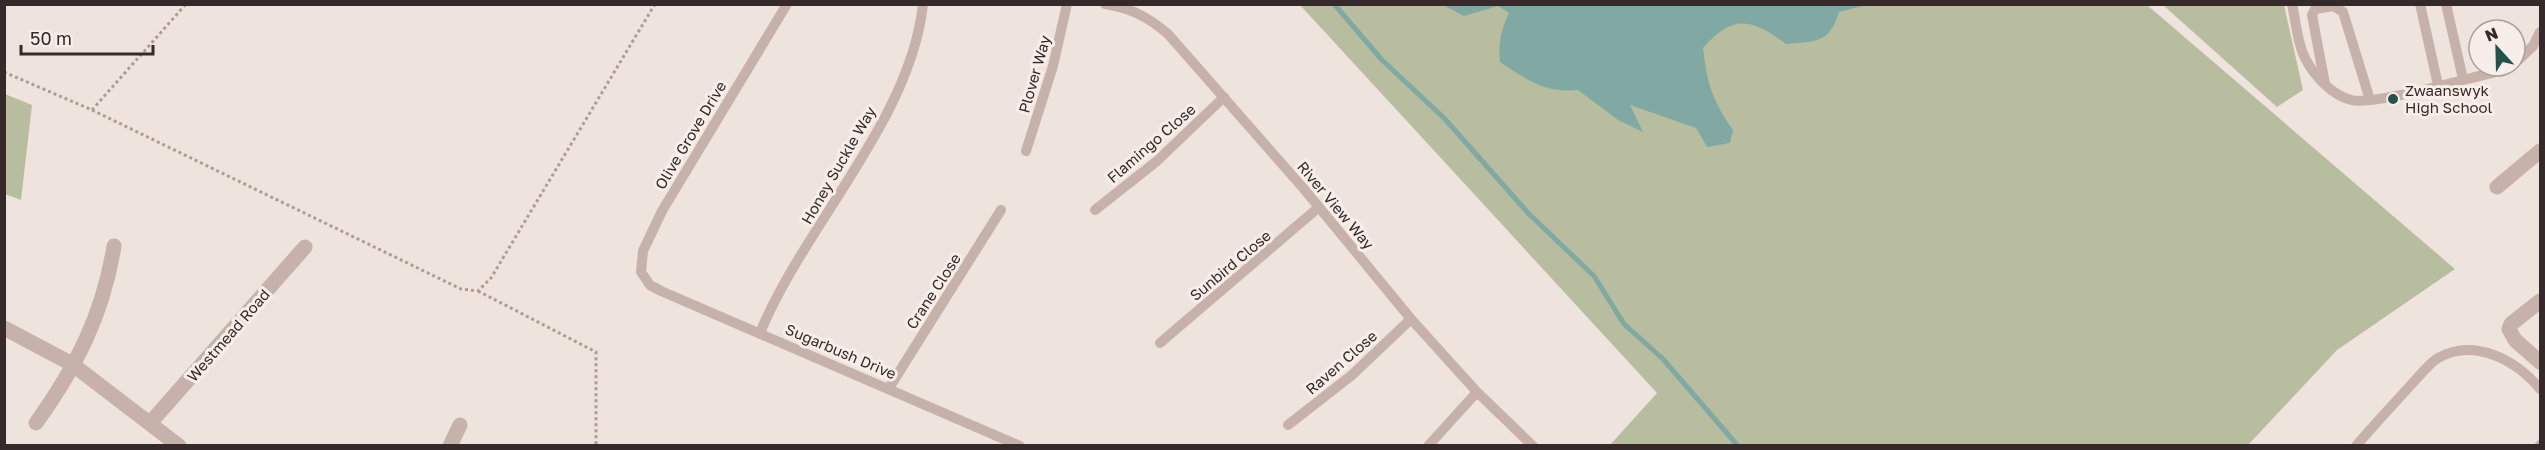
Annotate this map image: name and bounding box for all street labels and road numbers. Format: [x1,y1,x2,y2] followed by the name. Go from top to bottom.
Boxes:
[1014,33,1054,115] street label: Plover Way
[651,77,730,192] street label: Olive Grove Drive
[1103,100,1199,186] street label: Flamingo Close
[797,102,879,227] street label: Honey Suckle Way
[1294,157,1378,253] street label: River View Way
[1186,226,1274,304] street label: Sunbird Close
[902,250,964,332] street label: Crane Close
[183,285,273,385] street label: Westmead Road
[783,320,899,383] street label: Sugarbush Drive
[1302,326,1381,398] street label: Raven Close

